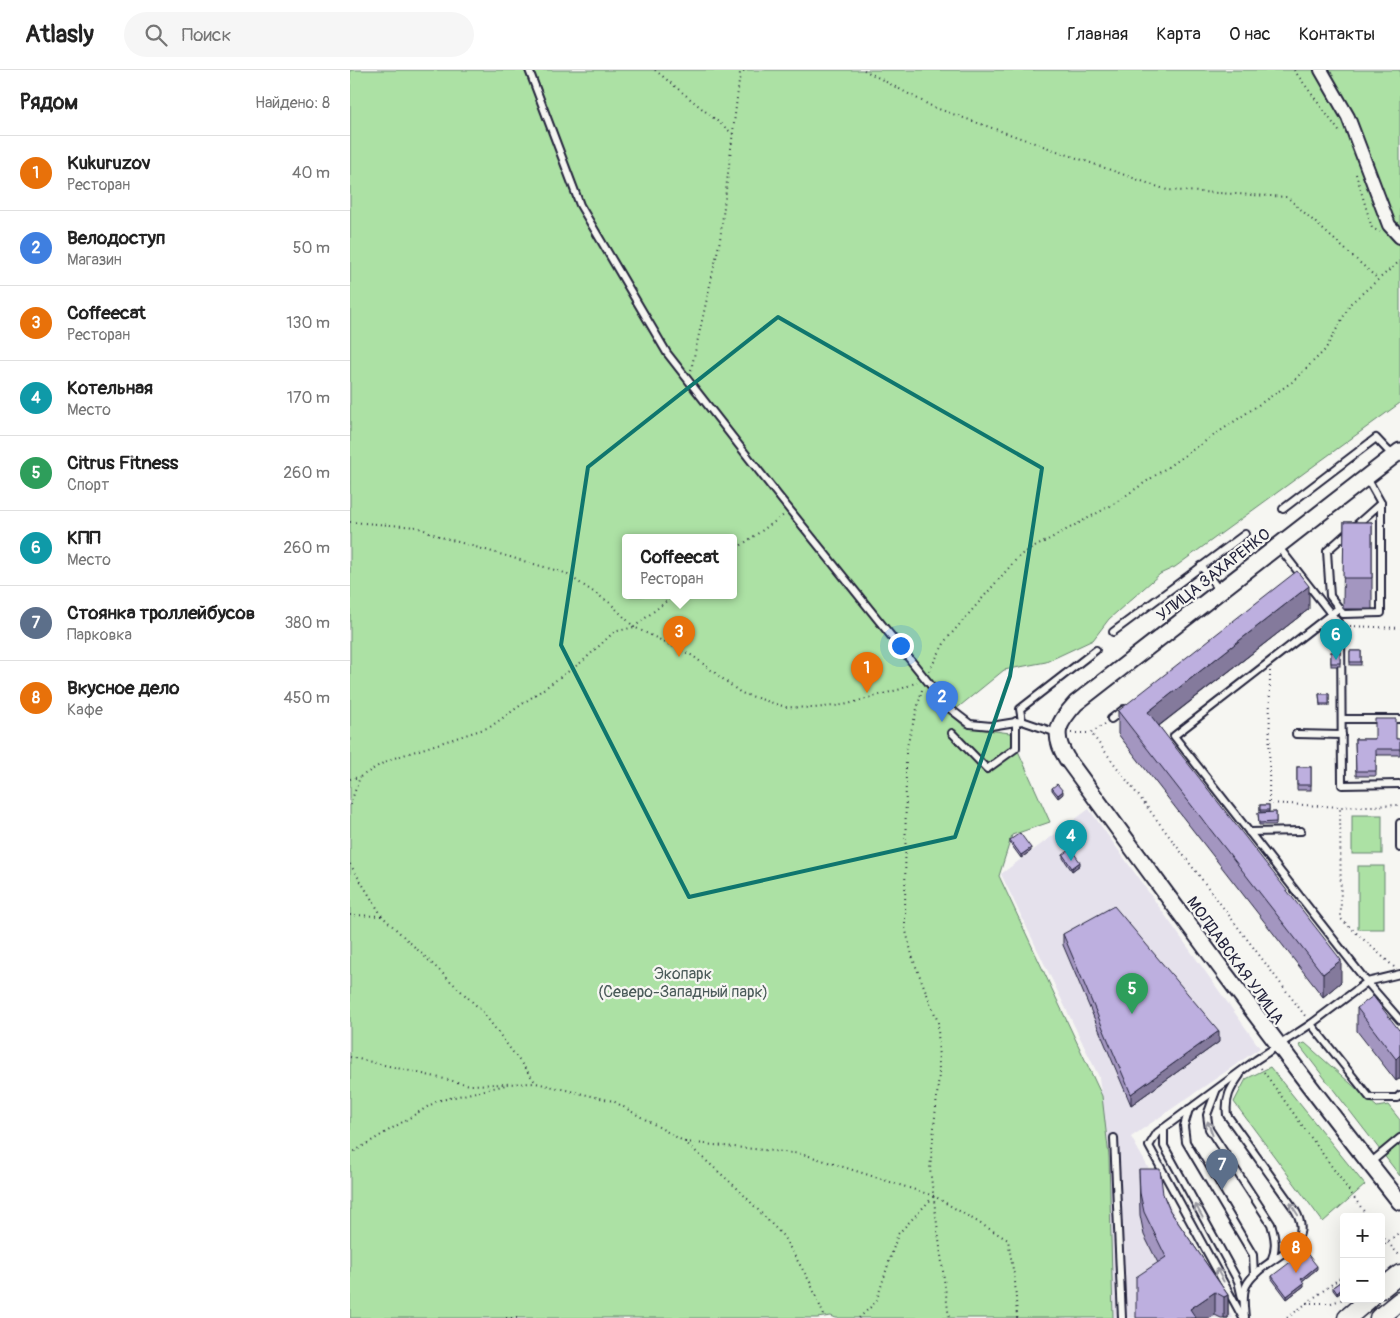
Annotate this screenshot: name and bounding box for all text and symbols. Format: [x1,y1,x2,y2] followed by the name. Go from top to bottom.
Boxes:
[124,12,474,57] search box
[25,20,94,49] text: Atlasly
[142,21,170,49] icon: search
[182,23,231,47] text: Поиск
[1067,23,1128,46] text: Главная
[1156,23,1201,46] text: Карта
[1229,23,1271,46] text: О нас
[1299,23,1375,46] text: Контакты
[20,89,78,116] text: Рядом
[255,93,330,113] text: Найдено: 8
[67,151,151,175] text: Kukuruzov
[33,163,39,183] text: 1
[292,163,330,183] text: 40 m
[67,175,130,195] text: Ресторан
[67,226,166,250] text: Велодоступ
[32,238,40,258] text: 2
[293,238,330,258] text: 50 m
[67,250,122,270] text: Магазин
[67,301,146,325] text: Coffeecat
[32,313,40,333] text: 3
[286,313,330,333] text: 130 m
[67,325,130,345] text: Ресторан
[67,376,153,400] text: Котельная
[31,388,41,408] text: 4
[287,388,330,408] text: 170 m
[67,400,111,420] text: Место
[67,451,178,475] text: Citrus Fitness
[32,463,40,483] text: 5
[283,463,330,483] text: 260 m
[67,475,109,495] text: Спорт
[1153,524,1274,625] street label: УЛИЦА ЗАХАРЕНКО
[67,526,101,550] text: КПП
[622,534,737,599] popup
[31,538,41,558] text: 6
[283,538,330,558] text: 260 m
[640,545,719,569] text: Coffeecat
[67,550,111,570] text: Место
[640,569,703,589] text: Ресторан
[67,601,255,625] text: Стоянка троллейбусов
[32,613,40,633] text: 7
[284,613,330,633] text: 380 m
[663,616,695,657] pin: 3
[1320,619,1352,660] pin: 6
[67,625,132,645] text: Парковка
[888,633,914,659] your location
[851,652,883,693] pin: 1
[67,676,179,700] text: Вкусное дело
[926,681,958,722] pin: 2
[32,688,40,708] text: 8
[283,688,330,708] text: 450 m
[67,700,103,720] text: Кафе
[1055,820,1087,861] pin: 4
[1182,893,1288,1028] street label: МОЛДАВСКАЯ УЛИЦА
[598,964,768,1002] park label: Экопарк (Северо-Западный парк)
[1116,973,1148,1014] pin: 5
[1205,1120,1215,1136] one-way arrow
[1206,1149,1238,1190] pin: 7
[1194,1203,1204,1218] one-way arrow
[1289,1203,1299,1217] one-way arrow
[1340,1213,1385,1303] map controls
[1340,1213,1385,1258] button: +
[1280,1232,1312,1273] pin: 8
[1340,1258,1385,1303] button: −
[1215,1268,1225,1283] one-way arrow

